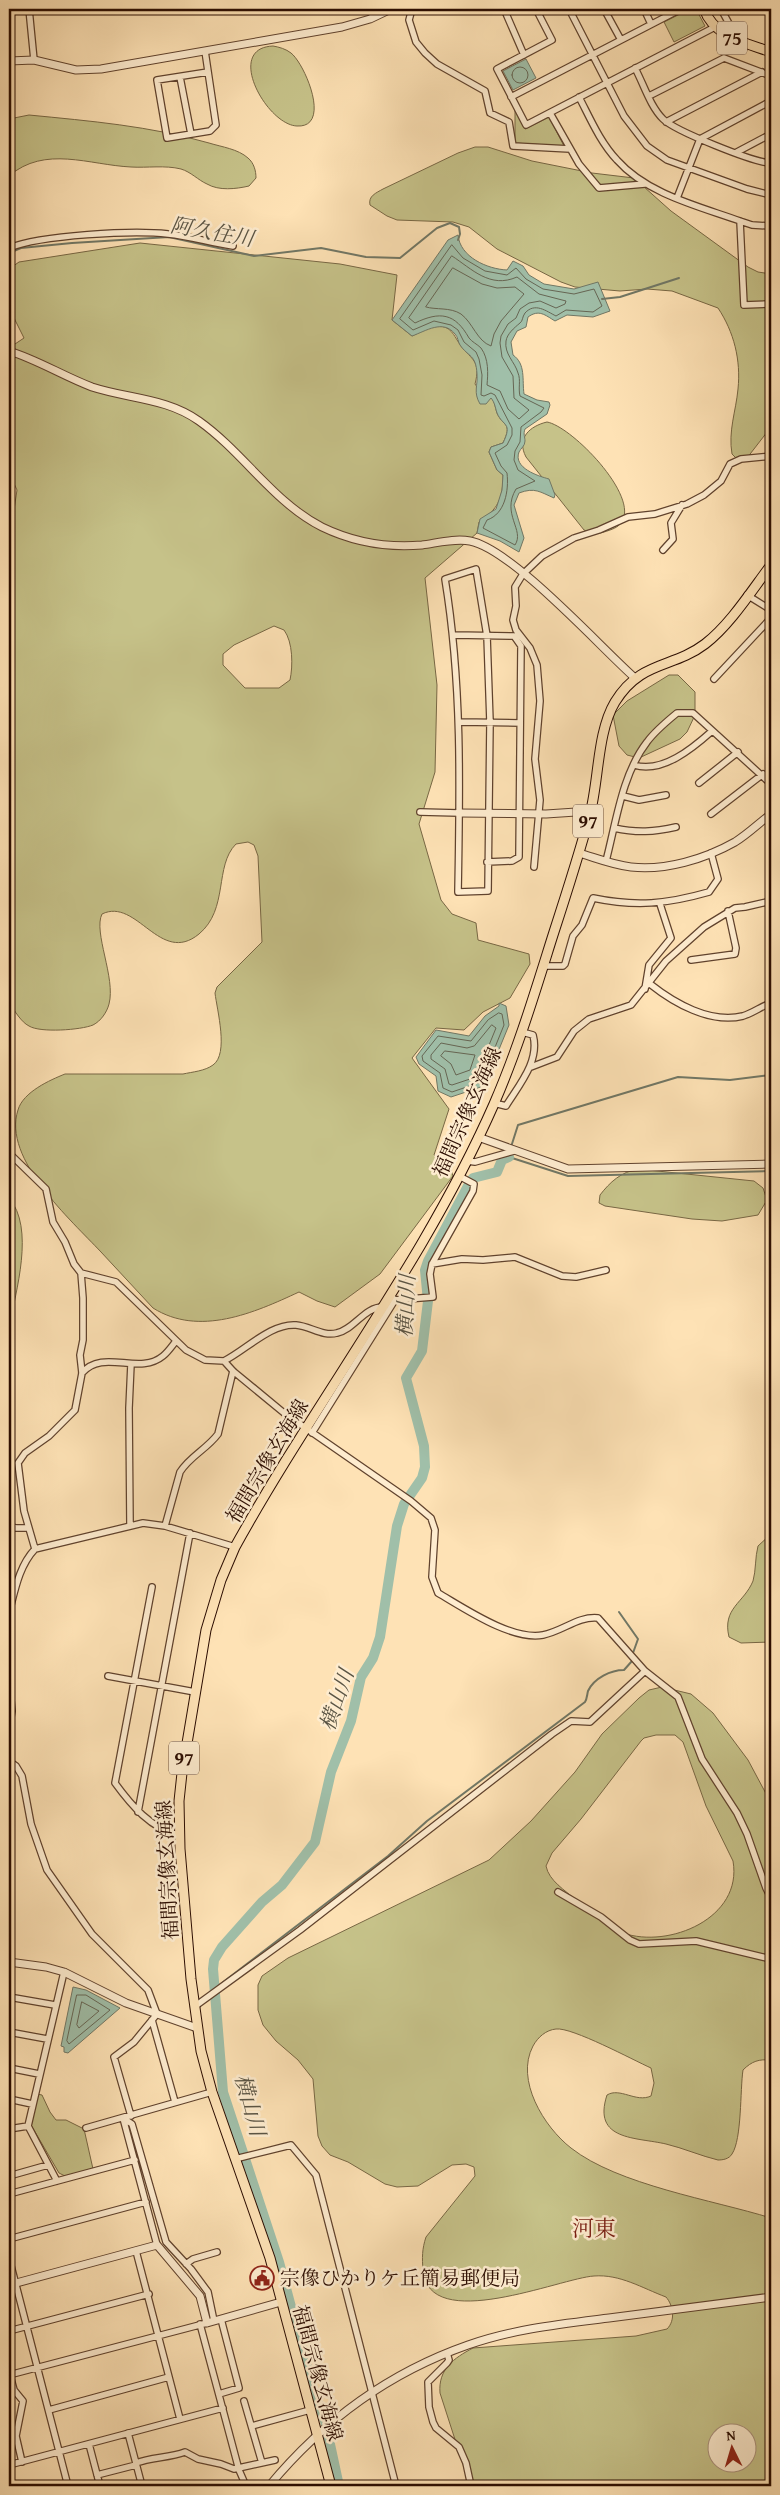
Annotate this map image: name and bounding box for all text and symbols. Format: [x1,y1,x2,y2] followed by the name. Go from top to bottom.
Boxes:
[717,22,747,54] road number: 75
[168,209,258,254] water label: 阿久住川
[573,804,603,838] road number: 97
[425,1042,508,1182] street label: 福間宗像玄海線
[388,1272,423,1338] water label: 横山川
[218,1393,315,1528] street label: 福間宗像玄海線
[312,1663,362,1735] water label: 横山川
[169,1742,199,1775] road number: 97
[148,1799,185,1941] street label: 福間宗像玄海線
[227,2070,274,2141] water label: 横山川
[572,2212,616,2244] district label: 河東
[280,2263,520,2292] place label: 宗像ひかりケ丘簡易郵便局
[249,2265,275,2291] public building icon: 宗像ひかりケ丘簡易郵便局
[286,2302,351,2444] street label: 福間宗像玄海線
[708,2422,758,2472] north arrow
[725,2425,737,2445] text: N

